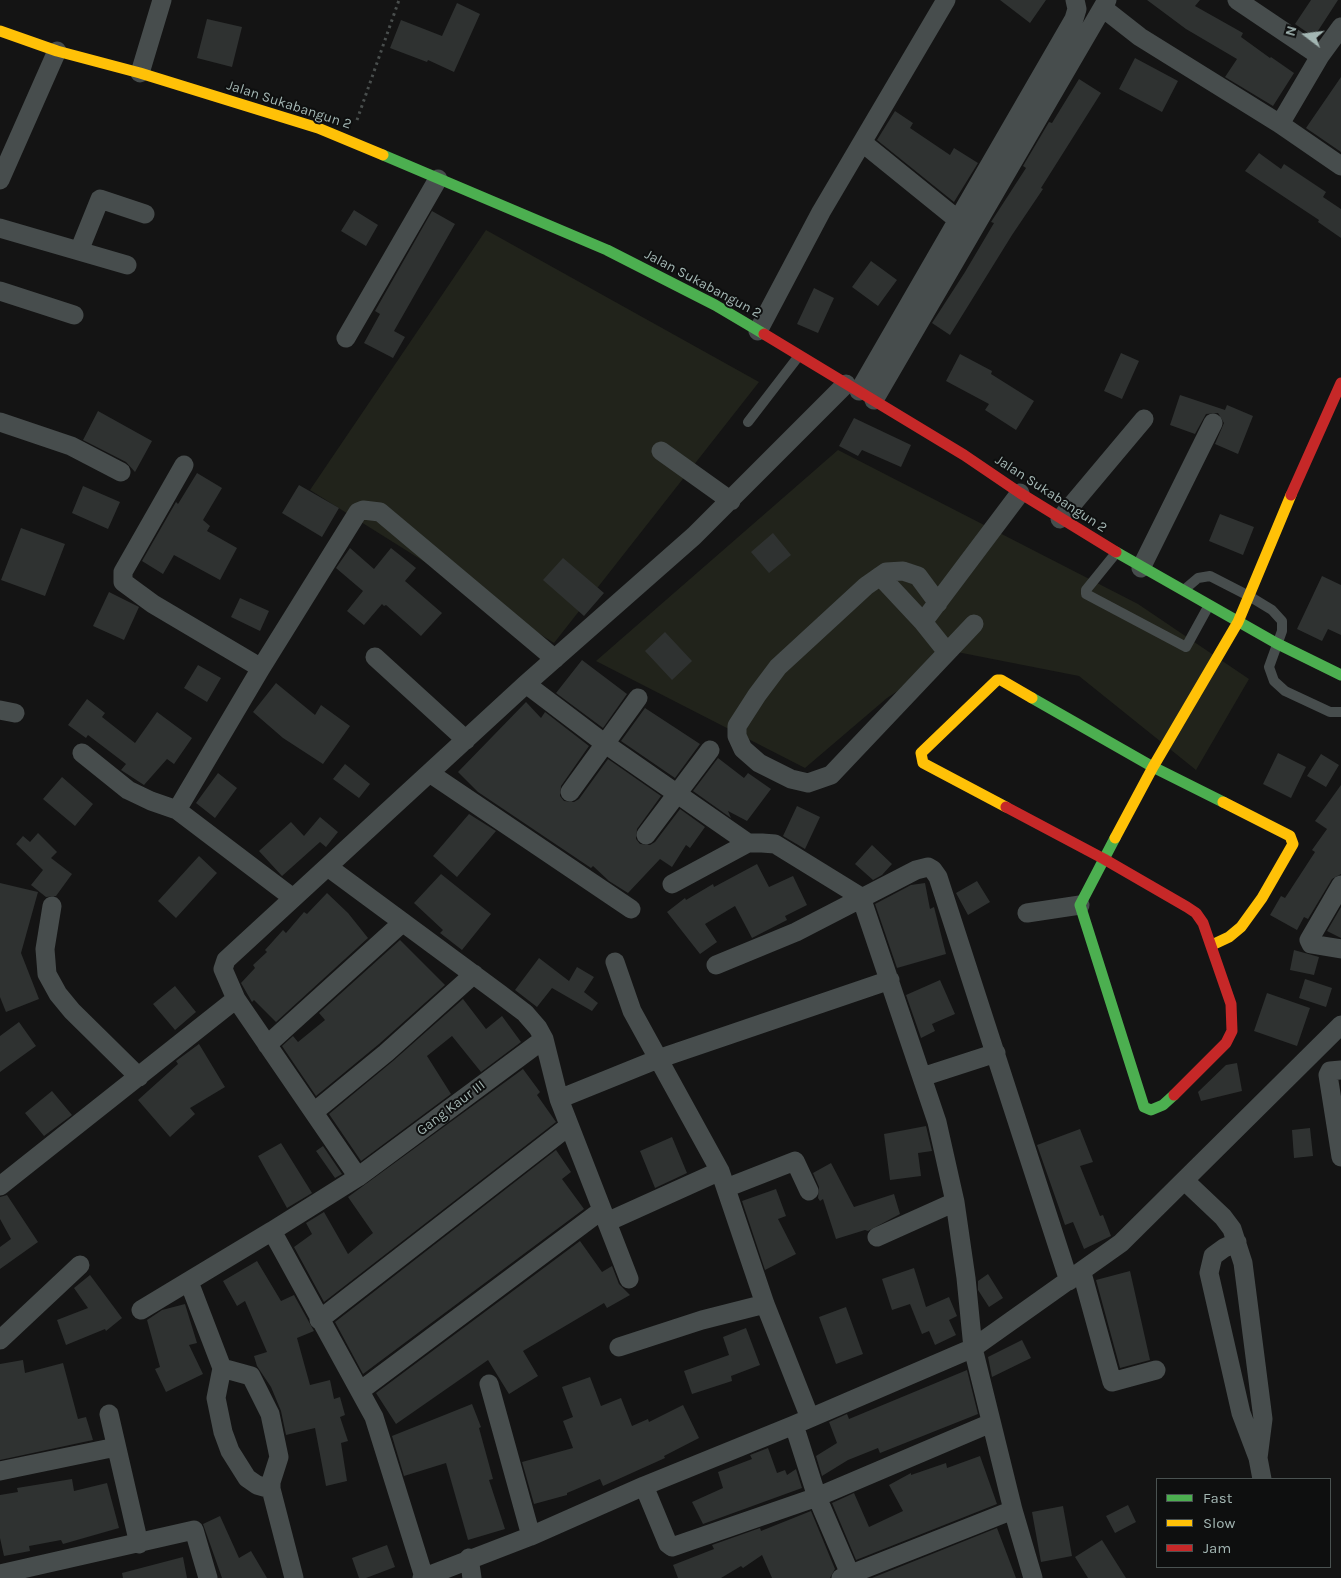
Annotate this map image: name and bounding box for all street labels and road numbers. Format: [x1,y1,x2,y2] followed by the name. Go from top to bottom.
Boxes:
[225,77,353,133] street label: Jalan Sukabangun 2
[642,246,764,322] street label: Jalan Sukabangun 2
[992,452,1110,536] street label: Jalan Sukabangun 2
[414,1077,488,1139] street label: Gang Kaur III

